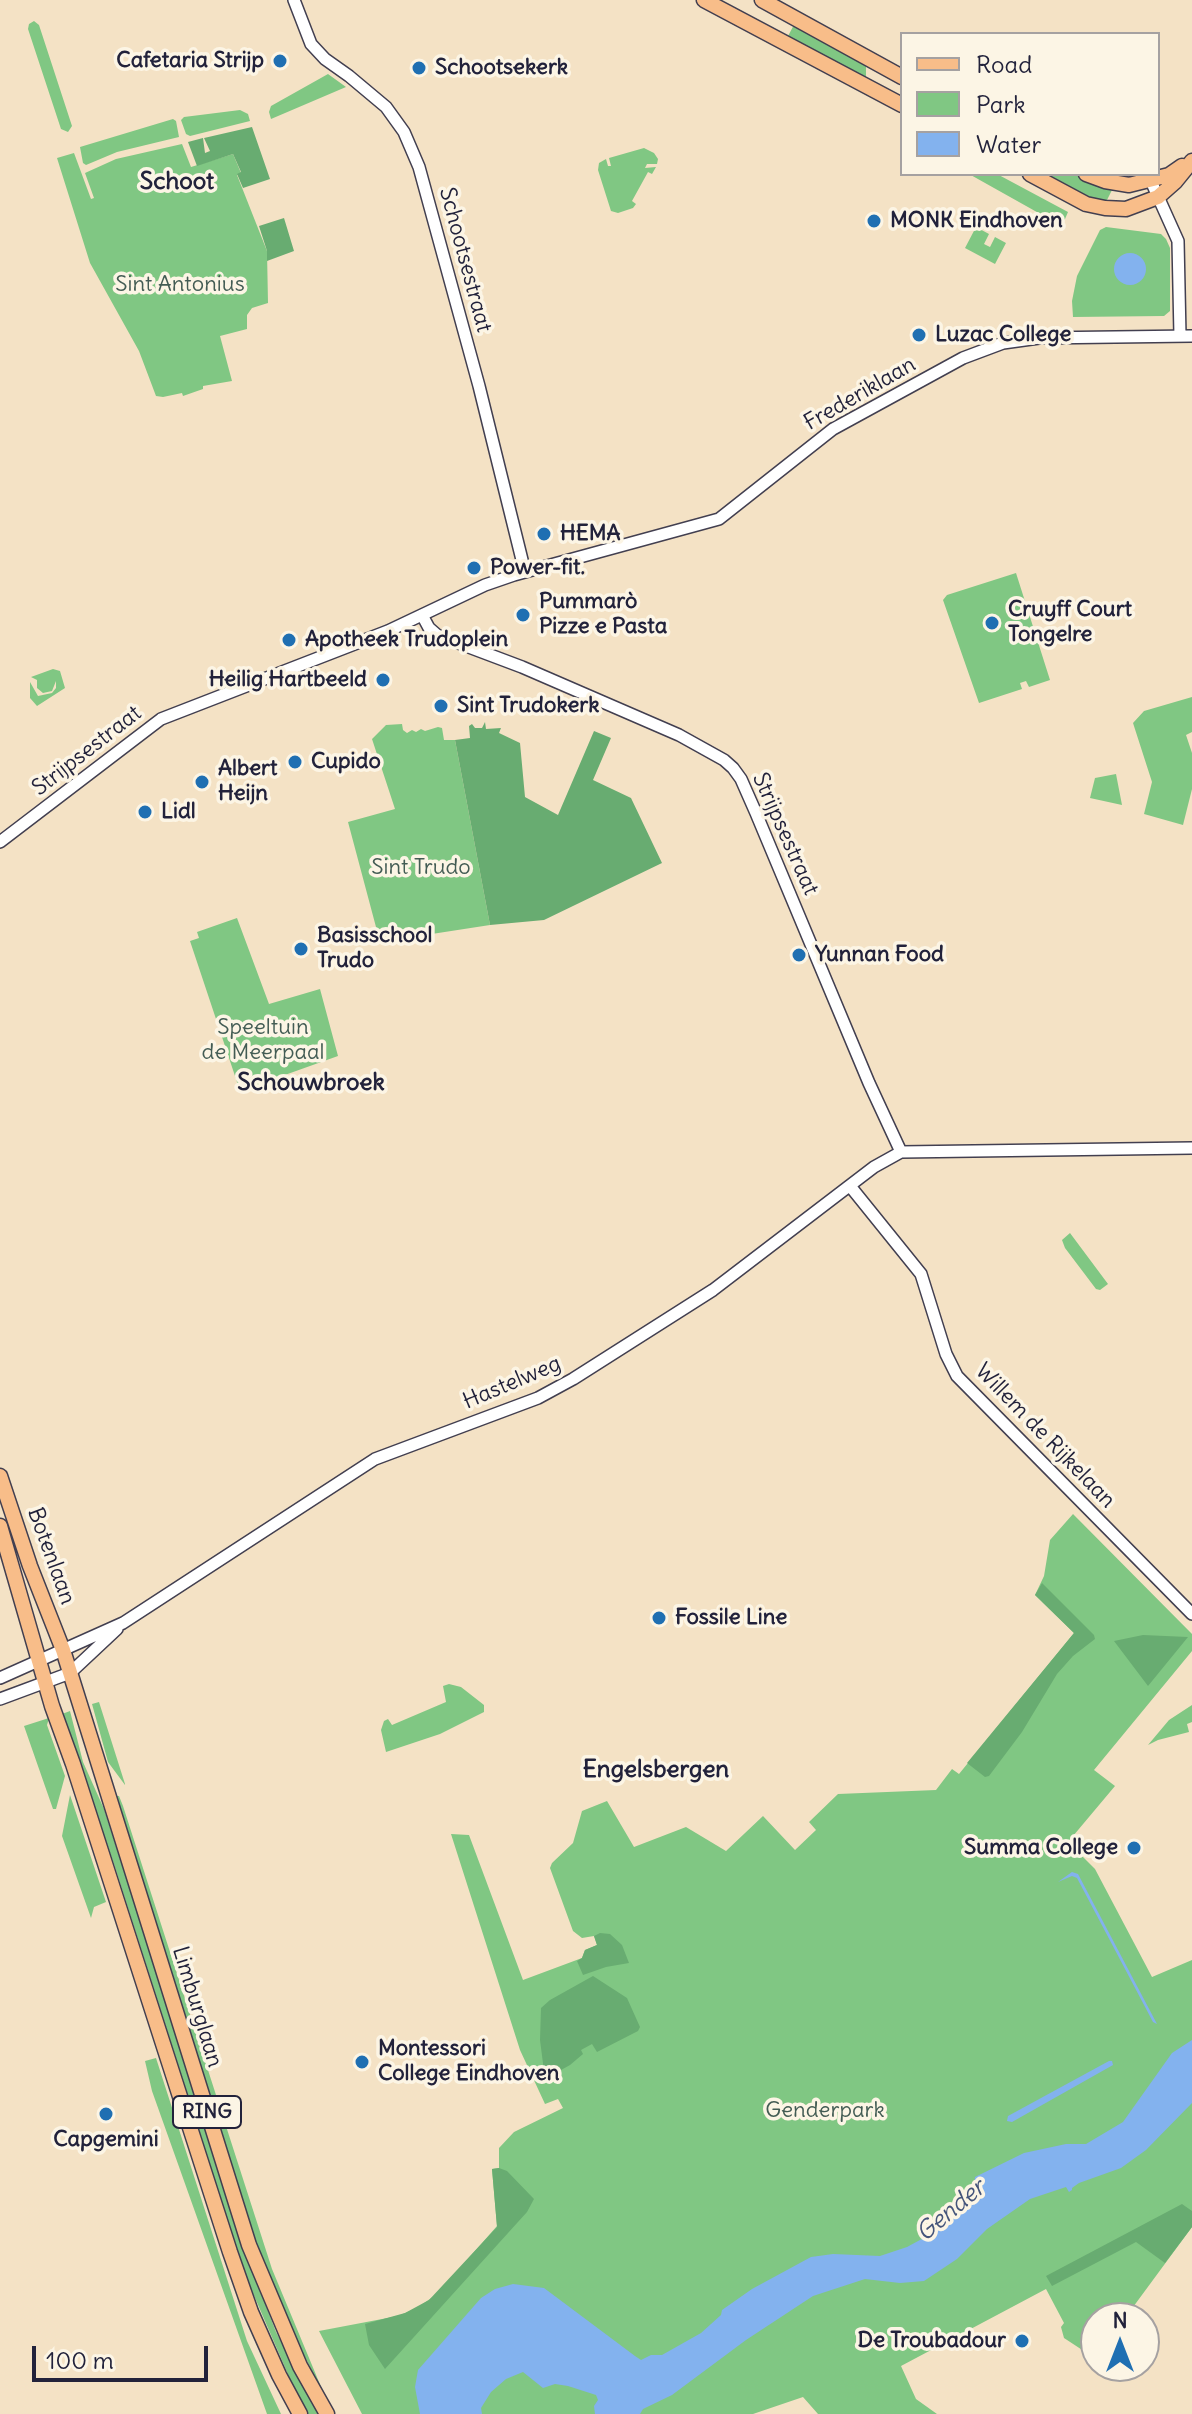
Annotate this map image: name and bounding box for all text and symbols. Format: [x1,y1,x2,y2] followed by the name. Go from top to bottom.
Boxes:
[900,32,1160,176] legend
[116,48,264,74] place label: Cafetaria Strijp
[976,49,1032,79] text: Road
[271,52,289,70] marker: Cafetaria Strijp
[435,55,568,81] place label: Schootsekerk
[410,59,428,77] marker: Schootsekerk
[976,89,1026,119] text: Park
[976,129,1041,159] text: Water
[140,168,214,196] district label: Schoot
[433,185,497,335] street label: Schootsestraat
[890,208,1063,234] place label: MONK Eindhoven
[865,212,883,230] marker: MONK Eindhoven
[115,272,245,298] park label: Sint Antonius
[935,322,1071,348] place label: Luzac College
[910,326,928,344] marker: Luzac College
[800,352,920,436] street label: Frederiklaan
[560,521,621,547] place label: HEMA
[535,525,553,543] marker: HEMA
[490,555,585,581] place label: Power-fit.
[465,559,483,577] marker: Power-fit.
[539,589,667,640] place label: Pummarò Pizze e Pasta
[1008,597,1132,648] place label: Cruyff Court Tongelre
[514,606,532,624] marker: Pummarò Pizze e Pasta
[983,614,1001,632] marker: Cruyff Court Tongelre
[305,627,508,653] place label: Apotheek Trudoplein
[280,631,298,649] marker: Apotheek Trudoplein
[209,667,367,693] place label: Heilig Hartbeeld
[374,671,392,689] marker: Heilig Hartbeeld
[457,693,599,719] place label: Sint Trudokerk
[432,697,450,715] marker: Sint Trudokerk
[27,700,147,802] street label: Strijpsestraat
[311,749,381,775] place label: Cupido
[286,753,304,771] marker: Cupido
[218,756,277,808] place label: Albert Heijn
[746,769,824,899] street label: Strijpsestraat
[193,773,211,791] marker: Albert Heijn
[161,799,196,825] place label: Lidl
[136,803,154,821] marker: Lidl
[371,855,471,881] park label: Sint Trudo
[317,923,432,974] place label: Basisschool Trudo
[292,940,310,958] marker: Basisschool Trudo
[815,942,944,968] place label: Yunnan Food
[790,946,808,964] marker: Yunnan Food
[202,1015,324,1066] park label: Speeltuin de Meerpaal
[237,1069,385,1097] district label: Schouwbroek
[459,1351,565,1415] street label: Hastelweg
[969,1358,1121,1514] street label: Willem de Rijkelaan
[21,1504,81,1608] street label: Botenlaan
[675,1605,787,1631] place label: Fossile Line
[650,1609,668,1627] marker: Fossile Line
[583,1756,729,1784] district label: Engelsbergen
[964,1835,1118,1861] place label: Summa College
[1125,1839,1143,1857] marker: Summa College
[166,1943,228,2071] street label: Limburglaan
[378,2036,560,2088] place label: Montessori College Eindhoven
[353,2053,371,2071] marker: Montessori College Eindhoven
[173,2096,241,2128] road number: RING
[765,2098,885,2124] park label: Genderpark
[97,2105,115,2123] marker: Capgemini
[53,2127,159,2153] place label: Capgemini
[911,2174,991,2248] water label: Gender
[1080,2302,1160,2382] north arrow
[1112,2306,1128,2334] text: N
[858,2328,1006,2354] place label: De Troubadour
[36,2330,212,2380] scale bar
[1013,2332,1031,2350] marker: De Troubadour
[46,2345,114,2375] text: 100 m

